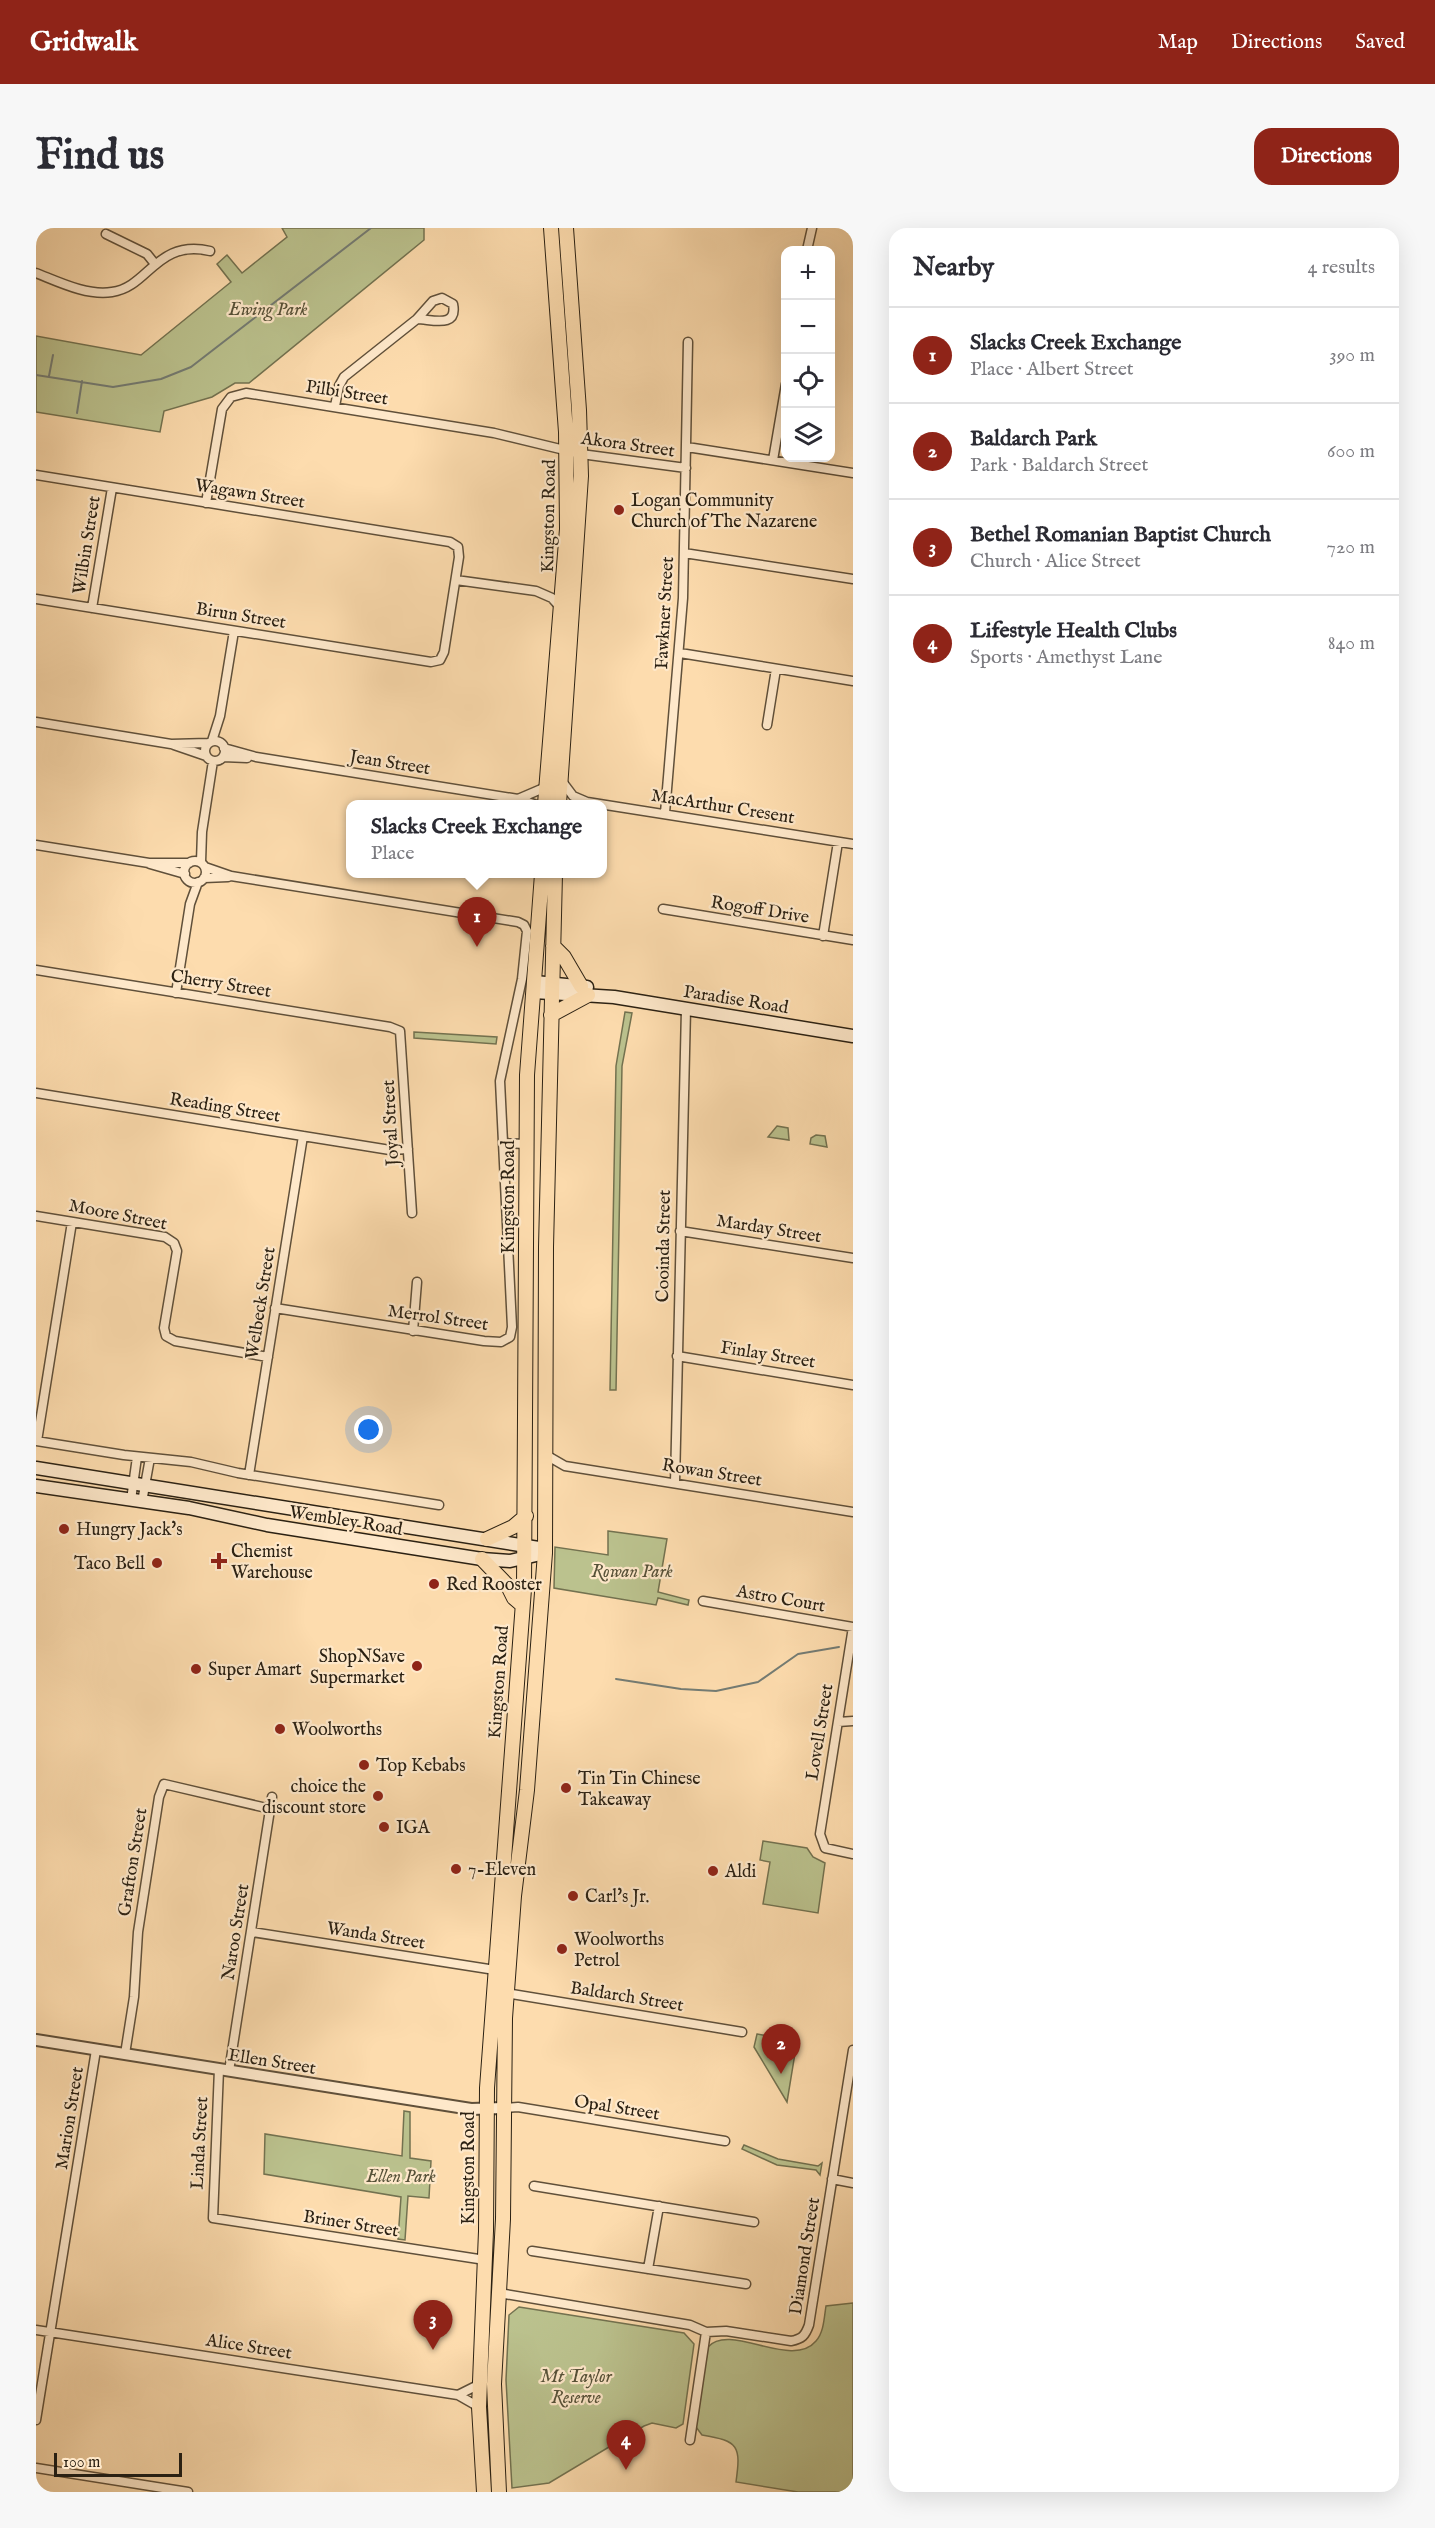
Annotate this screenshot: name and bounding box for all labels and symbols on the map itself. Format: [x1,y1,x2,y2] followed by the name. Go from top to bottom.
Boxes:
[227,299,308,322] park label: Ewing Park
[304,376,390,411] street label: Pilbi Street
[578,427,676,463] street label: Akora Street
[537,459,562,573] street label: Kingston Road
[193,474,306,515] street label: Wagawn Street
[631,490,817,534] place label: Logan Community Church of The Nazarene
[68,494,107,596] street label: Wilbin Street
[612,503,626,517] marker: Logan Community Church of The Nazarene
[651,556,680,670] street label: Fawkner Street
[194,598,287,635] street label: Birun Street
[346,745,432,781] street label: Jean Street
[650,785,796,830] street label: MacArthur Cresent
[709,891,811,930] street label: Rogoff Drive
[458,898,496,947] pin: 1
[169,965,273,1004] street label: Cherry Street
[682,981,790,1020] street label: Paradise Road
[378,1079,405,1169] street label: Joyal Street
[168,1088,282,1129] street label: Reading Street
[498,1140,521,1254] street label: Kingston Road
[652,1190,677,1303] street label: Cooinda Street
[67,1195,169,1236] street label: Moore Street
[715,1210,823,1249] street label: Marday Street
[241,1245,282,1361] street label: Welbeck Street
[386,1300,490,1337] street label: Merrol Street
[719,1337,817,1374] street label: Finlay Street
[354,1415,383,1444] your location
[660,1454,763,1493] street label: Rowan Street
[287,1501,404,1542] street label: Wembley Road
[76,1519,182,1542] place label: Hungry Jack's
[57,1522,71,1536] marker: Hungry Jack's
[231,1541,313,1585] place label: Chemist Warehouse
[74,1553,145,1576] place label: Taco Bell
[212,1554,226,1568] marker: Chemist Warehouse
[150,1556,164,1570] marker: Taco Bell
[591,1561,673,1584] park label: Rowan Park
[446,1574,542,1597] place label: Red Rooster
[427,1577,441,1591] marker: Red Rooster
[734,1580,827,1619] street label: Astro Court
[484,1624,515,1740] street label: Kingston Road
[310,1646,405,1690] place label: ShopNSave Supermarket
[208,1659,302,1682] place label: Super Amart
[410,1659,424,1673] marker: ShopNSave Supermarket
[189,1662,203,1676] marker: Super Amart
[802,1682,839,1782] street label: Lovell Street
[292,1719,382,1742] place label: Woolworths
[273,1722,287,1736] marker: Woolworths
[376,1755,466,1778] place label: Top Kebabs
[357,1758,371,1772] marker: Top Kebabs
[578,1768,701,1812] place label: Tin Tin Chinese Takeaway
[262,1776,366,1820] place label: choice the discount store
[559,1781,573,1795] marker: Tin Tin Chinese Takeaway
[371,1789,385,1803] marker: choice the discount store
[114,1806,153,1918] street label: Grafton Street
[396,1817,431,1840] place label: IGA
[377,1820,391,1834] marker: IGA
[468,1859,537,1882] place label: 7-Eleven
[724,1861,757,1884] place label: Aldi
[449,1862,463,1876] marker: 7-Eleven
[706,1864,720,1878] marker: Aldi
[217,1882,255,1982] street label: Naroo Street
[585,1886,649,1909] place label: Carl's Jr.
[566,1889,580,1903] marker: Carl's Jr.
[325,1917,427,1956] street label: Wanda Street
[574,1929,664,1973] place label: Woolworths Petrol
[555,1942,569,1956] marker: Woolworths Petrol
[568,1977,685,2018] street label: Baldarch Street
[762,2024,800,2074] pin: 2
[226,2044,317,2081] street label: Ellen Street
[51,2065,90,2171] street label: Marion Street
[572,2090,661,2127] street label: Opal Street
[187,2096,214,2190] street label: Linda Street
[458,2111,481,2225] street label: Kingston Road
[365,2166,436,2189] park label: Ellen Park
[785,2196,826,2316] street label: Diamond Street
[301,2206,400,2243] street label: Briner Street
[414,2300,452,2350] pin: 3
[203,2329,293,2366] street label: Alice Street
[540,2366,613,2410] park label: Mt Taylor Reserve
[606,2420,646,2470] pin: 4
[54,2450,182,2478] scale bar

